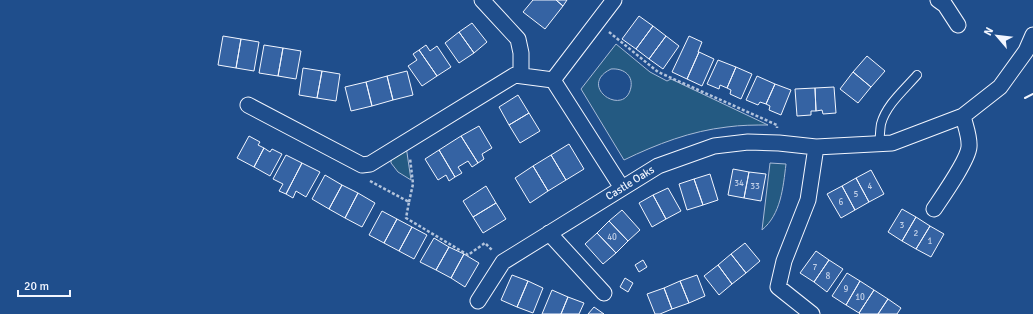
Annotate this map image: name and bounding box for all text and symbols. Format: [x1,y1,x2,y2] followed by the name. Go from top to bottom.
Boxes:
[977,16,1017,56] north arrow
[981,25,996,38] text: N
[603,163,657,203] street label: Castle Oaks
[734,178,744,189] house number: 34
[750,181,760,192] house number: 33
[868,181,873,192] house number: 4
[854,189,859,200] house number: 5
[839,197,844,208] house number: 6
[900,220,905,231] house number: 3
[914,228,919,239] house number: 2
[607,232,617,243] house number: 40
[928,236,933,247] house number: 1
[813,262,818,273] house number: 7
[826,271,831,282] house number: 8
[18,272,70,298] scale bar
[24,279,49,294] text: 20 m
[844,284,849,295] house number: 9
[855,292,865,303] house number: 10

